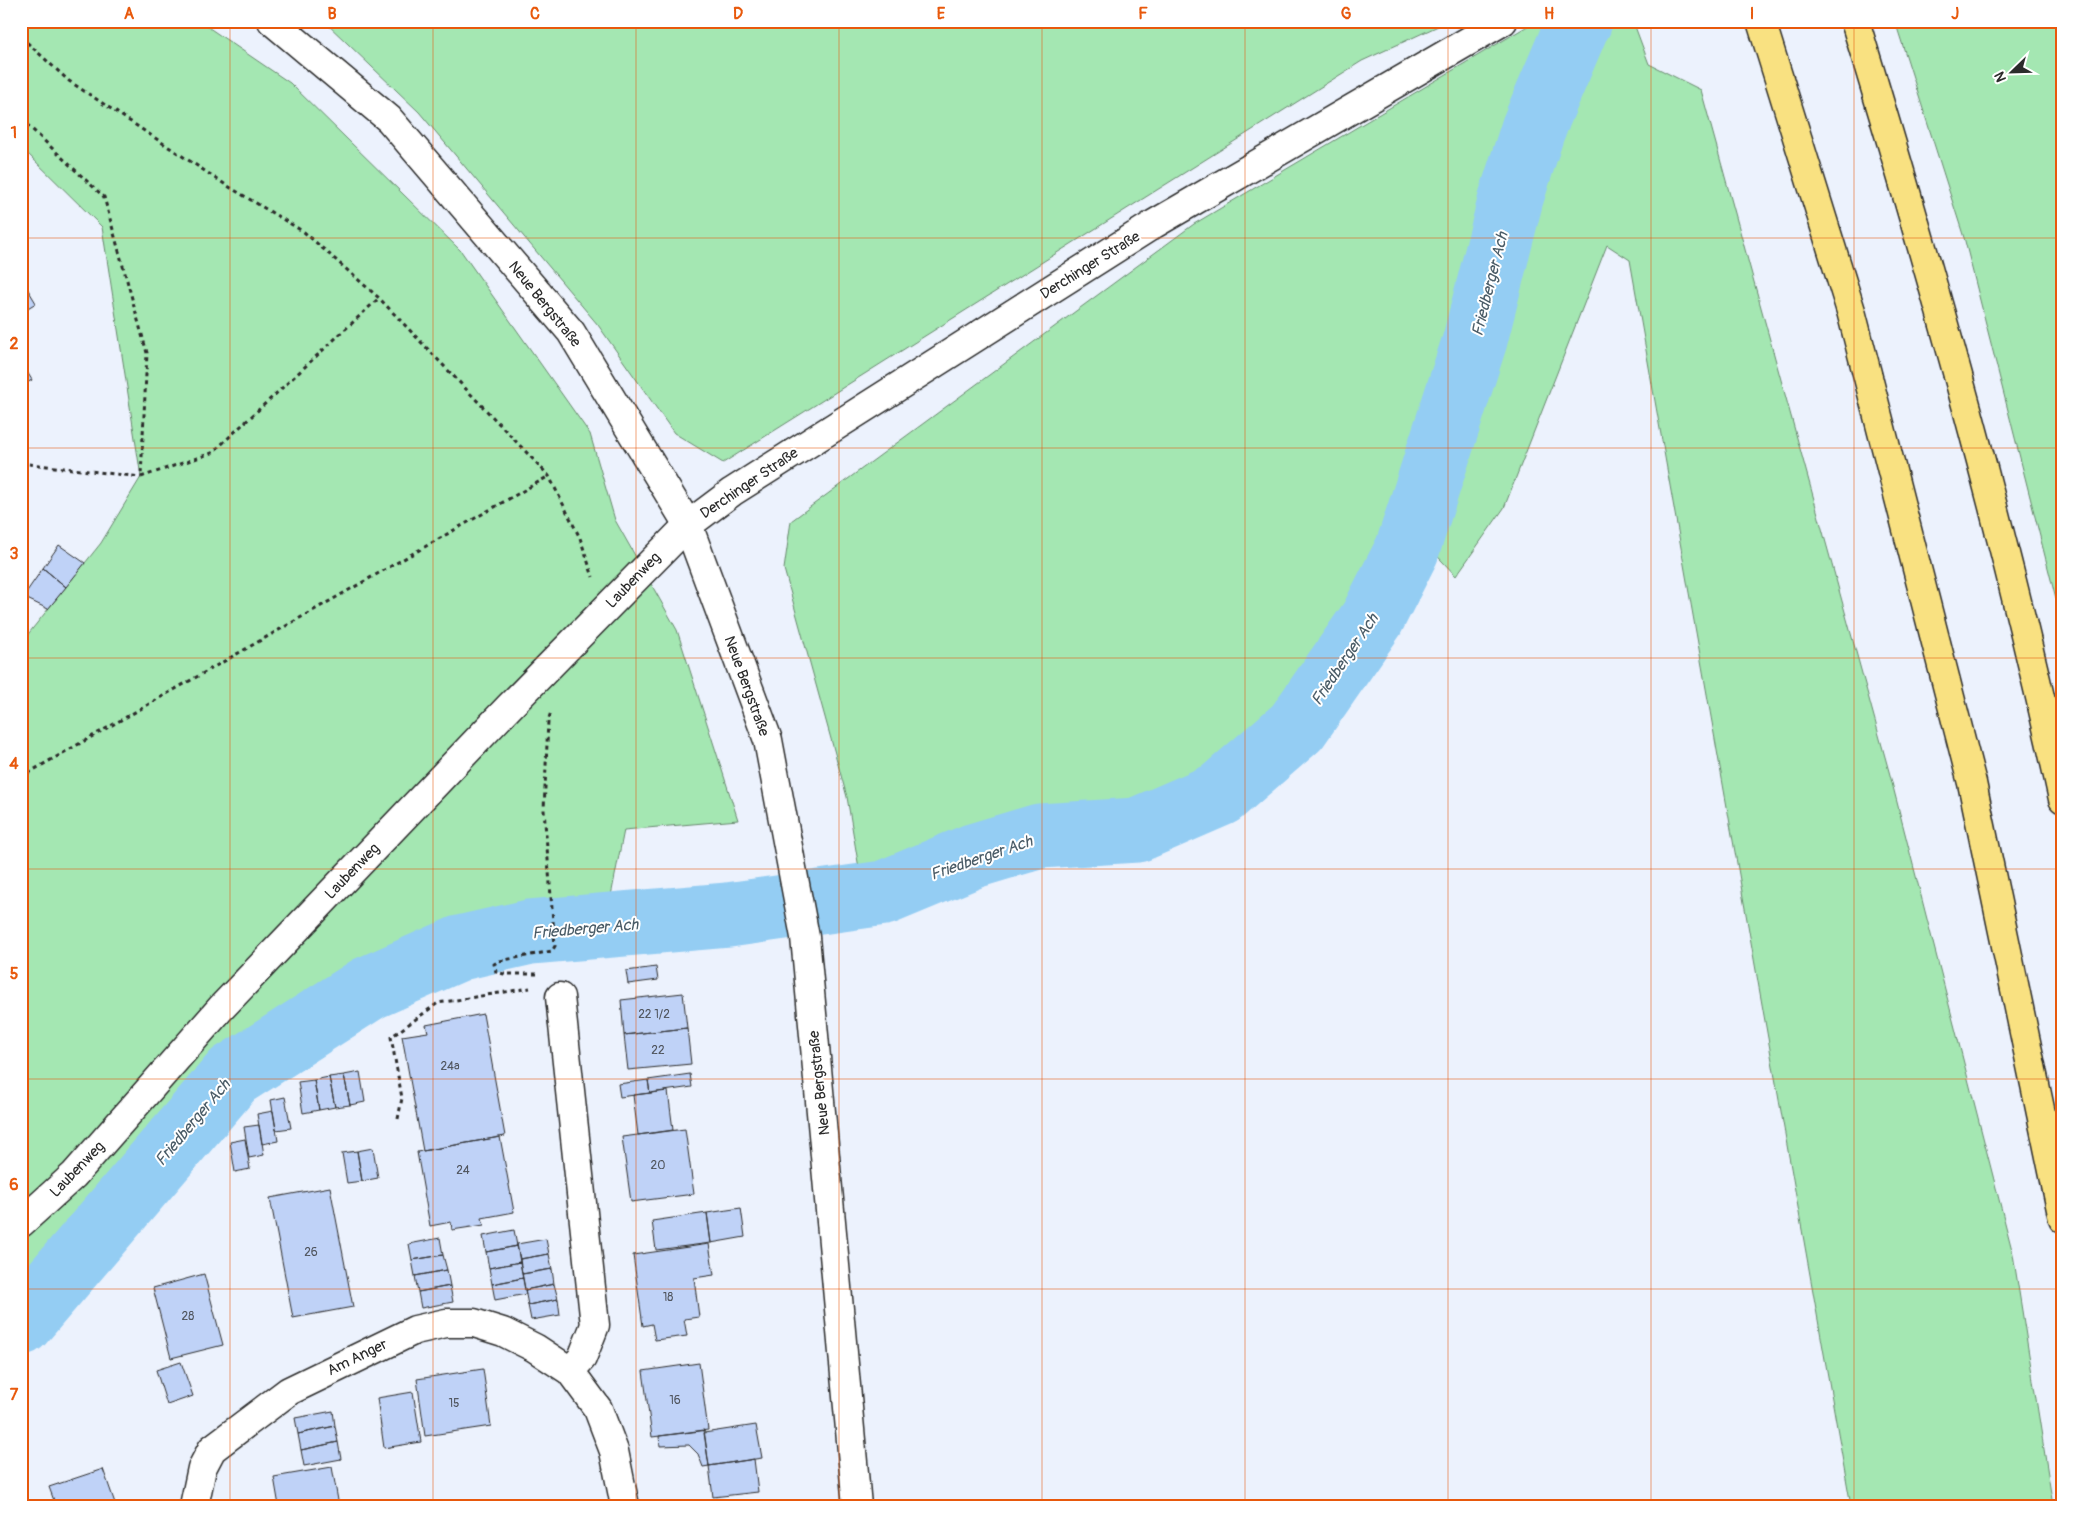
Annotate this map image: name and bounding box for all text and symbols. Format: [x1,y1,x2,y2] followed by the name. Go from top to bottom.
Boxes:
[124,4,135,24] text: A
[327,4,337,24] text: B
[530,4,540,24] text: C
[733,4,743,24] text: D
[937,4,946,24] text: E
[1138,4,1148,24] text: F
[1341,4,1352,24] text: G
[1544,4,1554,24] text: H
[1750,4,1754,24] text: I
[1951,4,1959,24] text: J
[1986,48,2036,98] north arrow
[1991,69,2010,85] text: N
[11,123,17,143] text: 1
[1037,227,1144,304] street label: Derchinger Straße
[1467,229,1513,338] water label: Friedberger Ach
[504,257,585,352] street label: Neue Bergstraße
[10,334,19,354] text: 2
[697,443,802,523] street label: Derchinger Straße
[10,544,19,564] text: 3
[602,548,665,612] street label: Laubenweg
[1307,609,1384,709] water label: Friedberger Ach
[720,634,774,739] street label: Neue Bergstraße
[9,754,19,774] text: 4
[928,831,1036,885] water label: Friedberger Ach
[321,839,384,903] street label: Laubenweg
[531,914,641,944] water label: Friedberger Ach
[10,964,19,984] text: 5
[638,1007,670,1022] house number: 22 1/2
[804,1029,834,1136] street label: Neue Bergstraße
[651,1043,665,1058] house number: 22
[440,1059,460,1074] house number: 24a
[151,1074,236,1170] water label: Friedberger Ach
[46,1137,109,1201] street label: Laubenweg
[651,1158,665,1173] house number: 20
[456,1163,470,1178] house number: 24
[9,1175,19,1195] text: 6
[304,1245,318,1260] house number: 26
[663,1290,673,1305] house number: 18
[182,1309,194,1324] house number: 28
[324,1334,391,1380] street label: Am Anger
[10,1385,19,1405] text: 7
[669,1393,681,1408] house number: 16
[448,1396,460,1411] house number: 15

